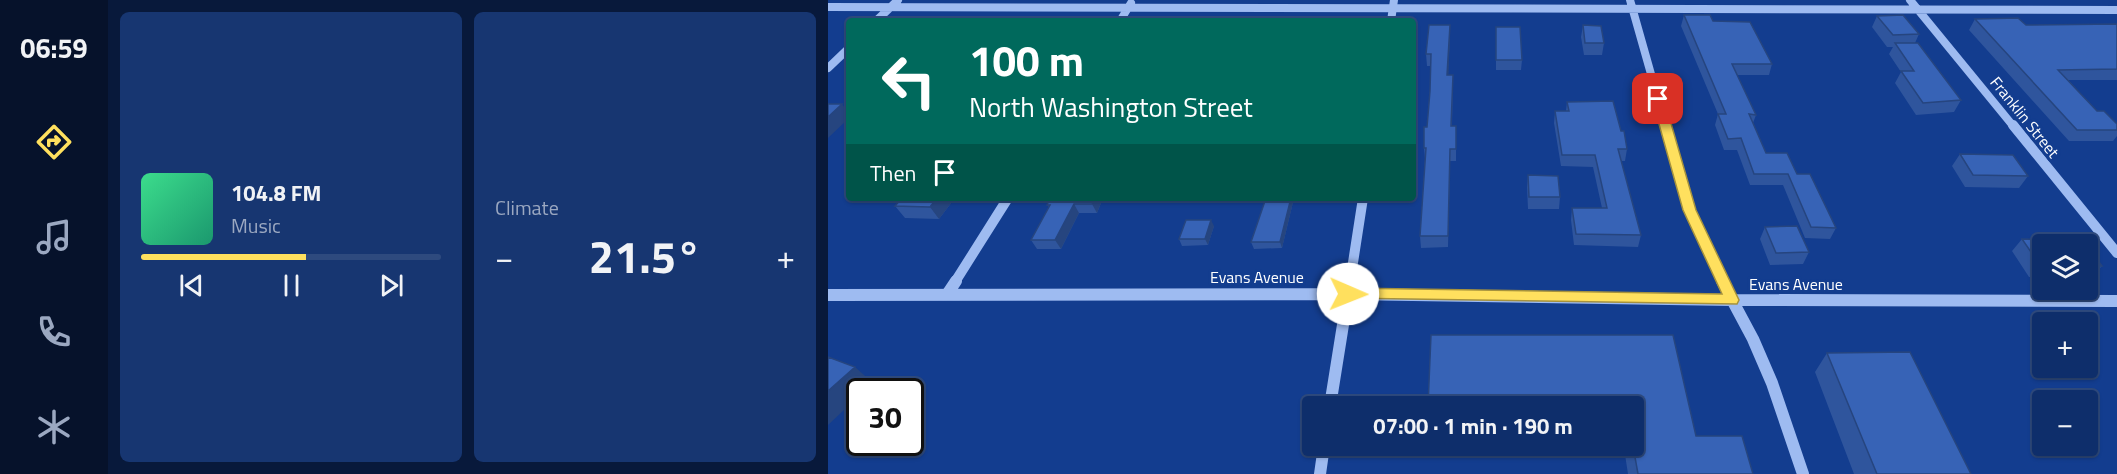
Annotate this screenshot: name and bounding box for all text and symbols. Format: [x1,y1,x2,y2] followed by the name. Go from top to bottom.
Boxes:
[20,27,88,68] text: 06:59
[969,28,1084,92] text: 100 m
[870,42,948,120] icon: left
[1985,71,2066,163] street label: Franklin Street
[1632,73,1683,124] pin
[1641,82,1674,115] icon: arrive
[969,86,1253,127] text: North Washington Street
[33,121,75,163] icon: directions
[870,156,916,190] text: Then
[928,156,961,189] icon: arrive
[231,176,321,210] text: 104.8 FM
[495,192,559,223] text: Climate
[231,210,281,241] text: Music
[33,216,75,258] icon: music
[589,222,701,290] text: 21.5°
[495,232,513,282] text: −
[777,232,795,282] text: +
[2032,234,2098,456] map controls
[2032,234,2098,300] button: layers
[1316,262,1380,326] position arrow
[1210,265,1304,289] street label: Evans Avenue
[175,269,208,302] icon: previous
[275,269,308,302] icon: pause
[375,269,408,302] icon: next
[1749,272,1843,296] street label: Evans Avenue
[33,311,75,353] icon: phone
[2032,312,2098,378] button: +
[846,378,924,456] speed limit sign: 30
[2032,390,2098,456] button: −
[33,406,75,448] icon: climate
[1373,409,1573,443] text: 07:00 · 1 min · 190 m

